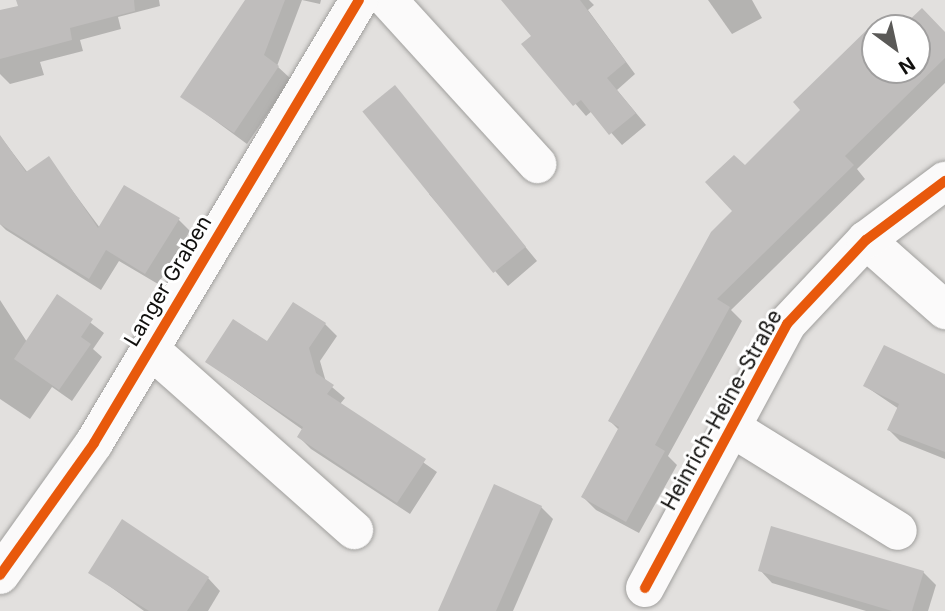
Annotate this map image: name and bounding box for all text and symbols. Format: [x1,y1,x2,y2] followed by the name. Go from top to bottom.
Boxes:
[861,14,931,84] north arrow
[894,52,919,79] text: N
[119,211,217,351] street label: Langer Graben
[656,305,788,515] street label: Heinrich-Heine-Straße

